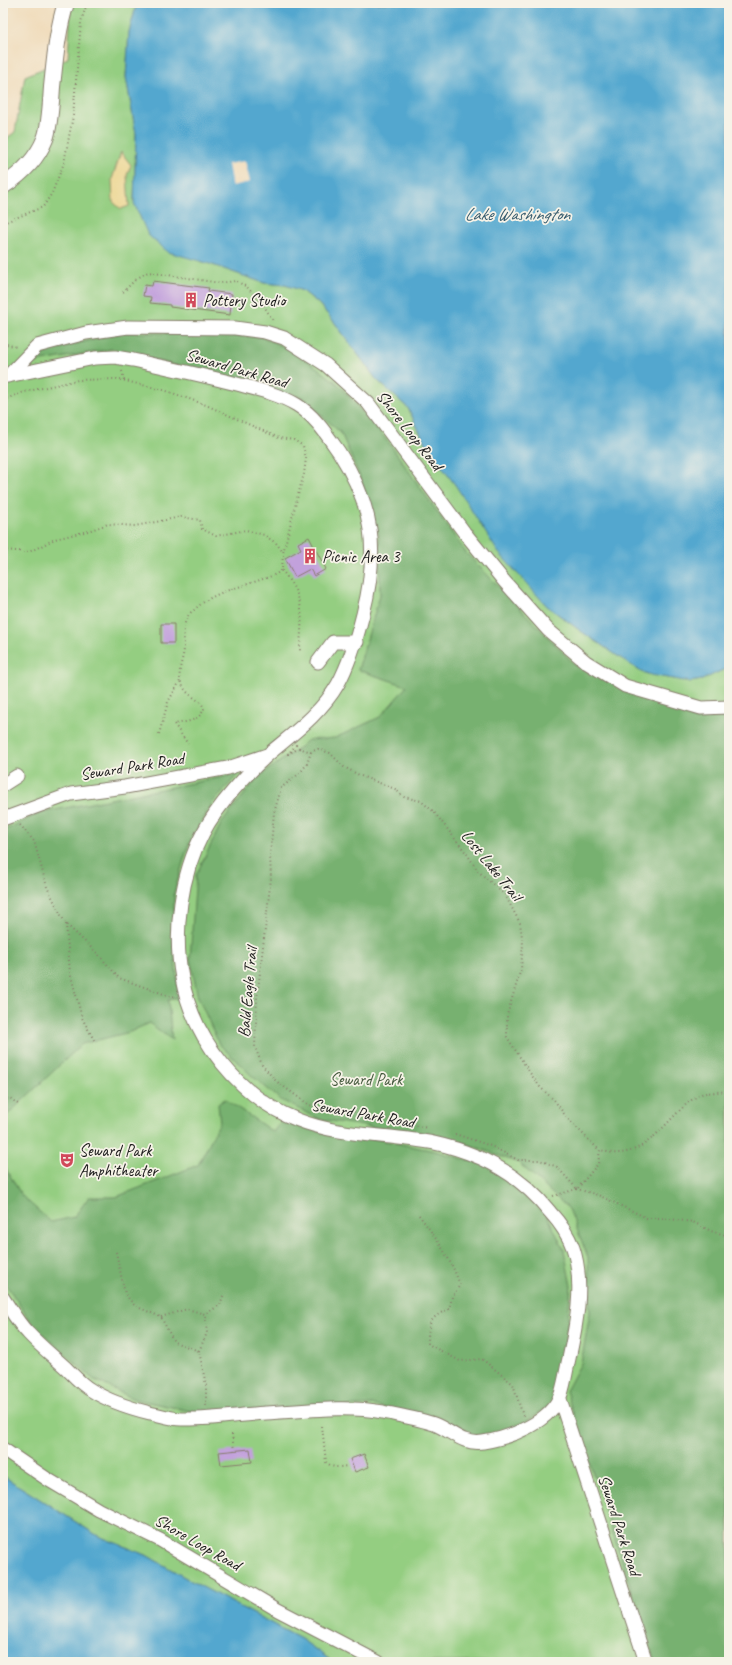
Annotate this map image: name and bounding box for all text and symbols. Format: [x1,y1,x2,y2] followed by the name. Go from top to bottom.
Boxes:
[464,203,572,225] water label: Lake Washington
[203,290,287,311] place label: Pottery Studio
[182,291,200,309] building icon: Pottery Studio
[184,344,292,394] street label: Seward Park Road
[372,386,449,476] street label: Shore Loop Road
[322,546,401,567] place label: Picnic Area 3
[301,547,319,565] building icon: Picnic Area 3
[79,748,188,785] street label: Seward Park Road
[457,826,529,907] street label: Lost Lake Trail
[233,943,262,1038] street label: Bald Eagle Trail
[330,1069,404,1090] park label: Seward Park
[310,1094,418,1133] street label: Seward Park Road
[79,1140,159,1181] place label: Seward Park Amphitheater
[58,1151,76,1169] theatre icon: Seward Park Amphitheater
[593,1472,646,1580] street label: Seward Park Road
[151,1509,247,1577] street label: Shore Loop Road

